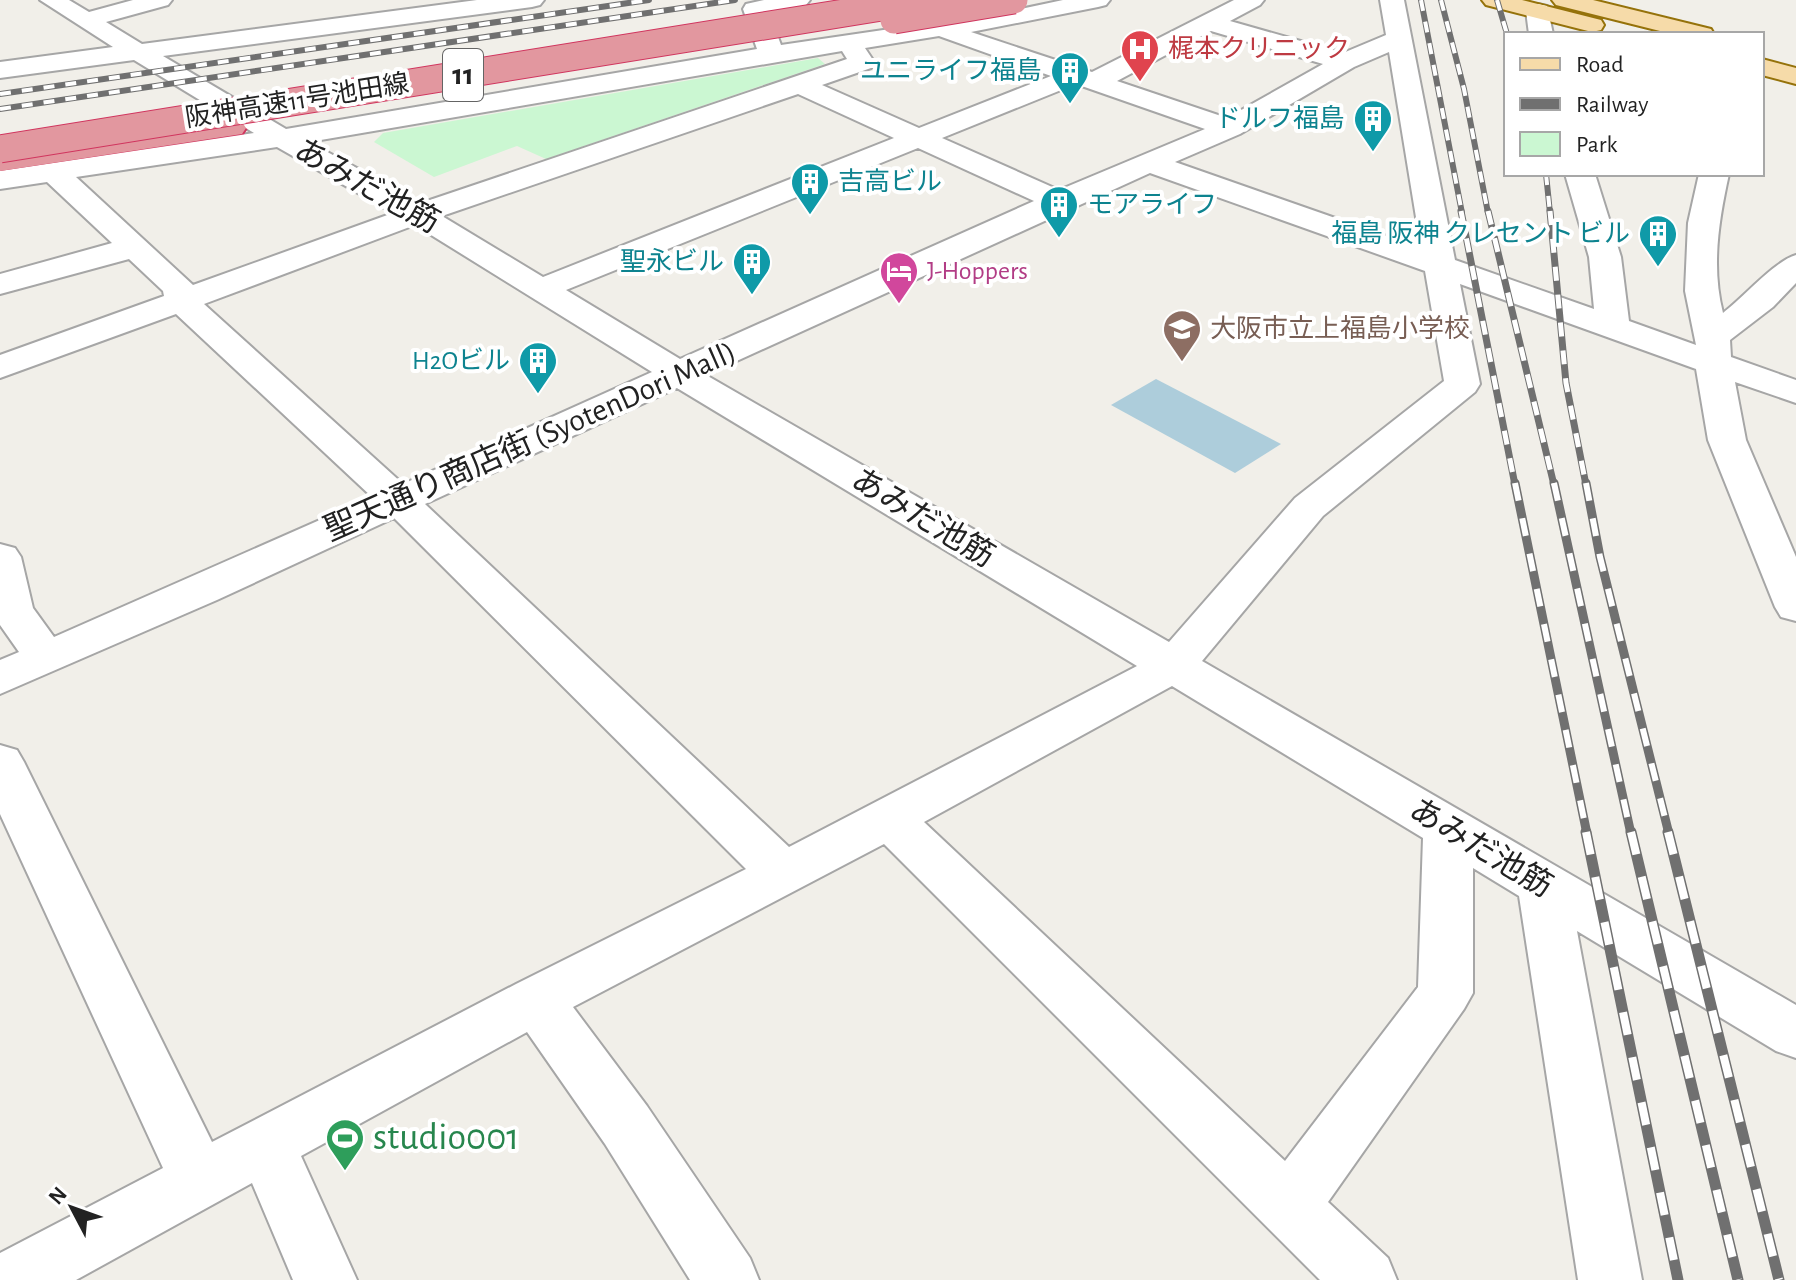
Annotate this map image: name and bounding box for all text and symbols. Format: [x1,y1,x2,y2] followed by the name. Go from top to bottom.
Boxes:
[1119,28,1161,83] hospital icon: 梶本クリニック
[1504,32,1764,176] legend
[1168,35,1350,62] place label: 梶本クリニック
[443,49,483,101] road number: 11
[1049,50,1091,105] building icon: ユニライフ福島
[1576,53,1624,77] text: Road
[860,56,1042,84] place label: ユニライフ福島
[183,70,411,132] street label: 阪神高速11号池田線
[1576,93,1648,117] text: Railway
[1352,98,1394,153] building icon: ドルフ福島
[1215,104,1345,132] place label: ドルフ福島
[289,131,446,239] street label: あみだ池筋
[1576,133,1617,157] text: Park
[789,161,831,216] building icon: 吉高ビル
[838,168,942,195] place label: 吉高ビル
[1038,184,1080,239] building icon: モアライフ
[1087,192,1217,218] place label: モアライフ
[1637,213,1679,268] building icon: 福島 阪神 クレセント ビル
[1331,219,1630,247] place label: 福島 阪神 クレセント ビル
[731,241,773,296] building icon: 聖永ビル
[620,248,724,275] place label: 聖永ビル
[878,250,920,305] hotel icon: J-Hoppers
[927,258,1028,284] place label: J-Hoppers
[1161,308,1203,363] school or university icon: 大阪市立上福島小学校
[1210,314,1470,342] place label: 大阪市立上福島小学校
[318,334,741,547] street label: 聖天通り商店街 (SyotenDori Mall)
[517,340,559,395] building icon: H2Oビル
[412,347,510,374] place label: H2Oビル
[846,461,1001,573] street label: あみだ池筋
[1404,791,1559,903] street label: あみだ池筋
[324,1117,366,1172] sports icon: studio001
[373,1119,519,1157] place label: studio001
[32,1168,112,1248] north arrow
[44,1183,71,1209] text: N

